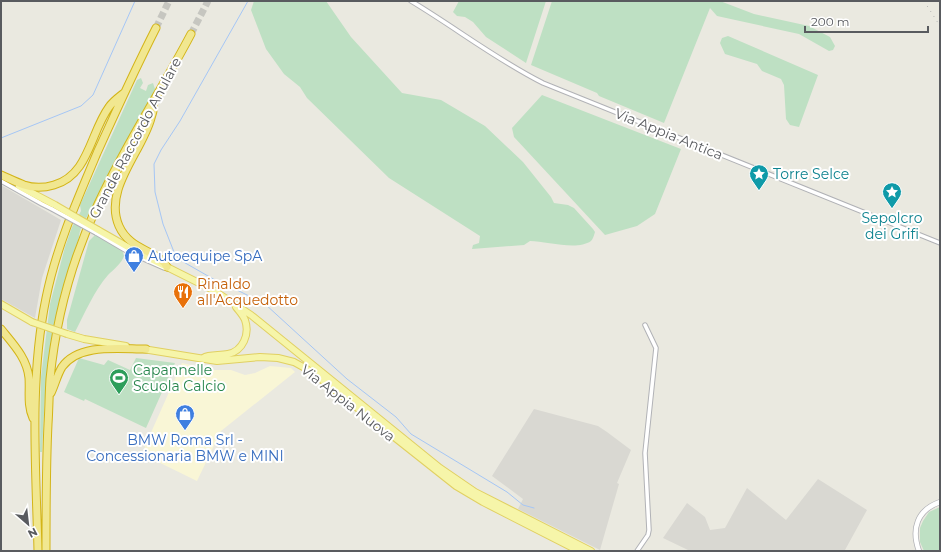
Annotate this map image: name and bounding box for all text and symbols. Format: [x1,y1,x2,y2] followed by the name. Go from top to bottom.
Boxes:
[805,8,928,34] scale bar
[811,14,850,29] text: 200 m
[85,54,185,222] street label: Grande Raccordo Anulare
[612,104,726,164] street label: Via Appia Antica
[748,163,770,191] place icon: Torre Selce
[773,165,849,183] place label: Torre Selce
[881,181,903,209] place icon: Sepolcro dei Grifi
[861,209,923,243] place label: Sepolcro dei Grifi
[123,245,145,273] shop icon: Autoequipe SpA
[148,247,263,265] place label: Autoequipe SpA
[197,275,298,309] place label: Rinaldo all'Acquedotto
[172,281,194,309] restaurant icon: Rinaldo all'Acquedotto
[133,361,226,395] place label: Capannelle Scuola Calcio
[297,361,399,445] street label: Via Appia Nuova
[108,367,130,395] sports icon: Capannelle Scuola Calcio
[174,403,196,431] shop icon: BMW Roma Srl - Concessionaria BMW e MINI
[86,431,284,465] place label: BMW Roma Srl - Concessionaria BMW e MINI
[8,504,48,544] north arrow
[25,525,40,541] text: N

